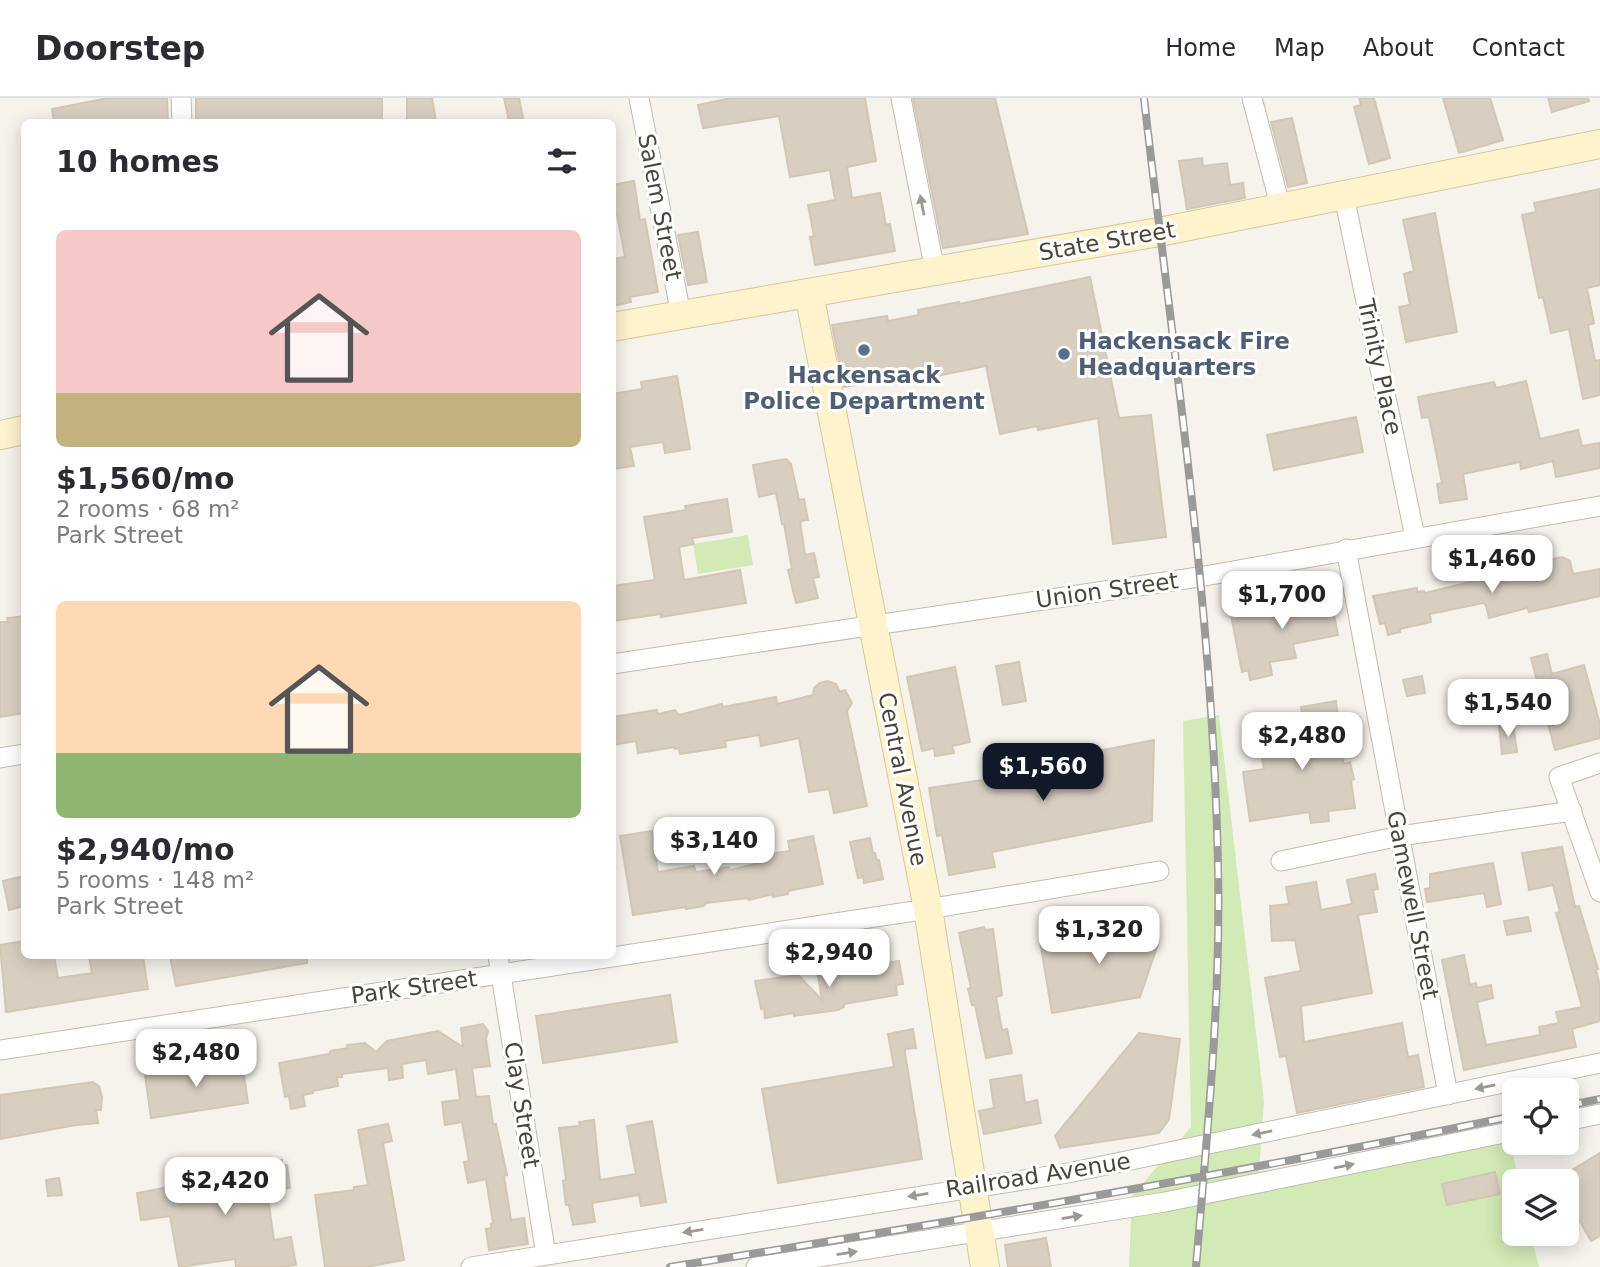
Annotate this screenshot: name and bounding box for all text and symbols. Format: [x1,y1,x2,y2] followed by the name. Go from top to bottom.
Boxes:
[35,29,205,68] text: Doorstep
[1165,34,1236,62] text: Home
[1274,34,1325,62] text: Map
[1363,34,1434,62] text: About
[1472,34,1565,62] text: Contact
[633,131,687,283] street label: Salem Street
[543,142,581,180] icon: filters
[56,144,220,179] text: 10 homes
[916,193,927,215] one-way arrow
[1037,216,1177,266] street label: State Street
[256,275,382,401] icon: home
[1353,296,1407,437] street label: Trinity Place
[1078,328,1290,380] place label: Hackensack Fire Headquarters
[856,342,872,358] marker: Hackensack Police Department
[1056,346,1072,362] marker: Hackensack Fire Headquarters
[743,362,985,414] place label: Hackensack Police Department
[56,461,235,496] text: $1,560/mo
[56,496,240,522] text: 2 rooms · 68 m²
[56,522,183,548] text: Park Street
[1435,536,1549,595] pin: $1,460
[1448,545,1536,571] text: $1,460
[1034,567,1180,613] street label: Union Street
[1225,572,1339,631] pin: $1,700
[1238,581,1326,607] text: $1,700
[256,646,382,772] icon: home
[1451,680,1565,739] pin: $1,540
[1464,689,1552,715] text: $1,540
[873,690,933,868] street label: Central Avenue
[1245,712,1359,772] pin: $2,480
[1258,722,1346,748] text: $2,480
[986,744,1100,803] pin: $1,560
[999,753,1087,779] text: $1,560
[1382,809,1444,1001] street label: Gamewell Street
[657,818,771,877] pin: $3,140
[670,827,758,853] text: $3,140
[56,832,235,867] text: $2,940/mo
[56,867,254,893] text: 5 rooms · 148 m²
[56,893,183,919] text: Park Street
[1042,906,1156,966] pin: $1,320
[1055,916,1143,942] text: $1,320
[772,930,886,989] pin: $2,940
[785,939,873,965] text: $2,940
[349,965,479,1009] street label: Park Street
[139,1030,253,1089] pin: $2,480
[152,1039,240,1065] text: $2,480
[499,1040,545,1170] street label: Clay Street
[1502,1078,1579,1246] map controls
[1502,1078,1579,1155] button: locate
[1474,1082,1496,1093] one-way arrow
[1251,1128,1273,1139] one-way arrow
[944,1148,1132,1202] street label: Railroad Avenue
[168,1158,282,1217] pin: $2,420
[1333,1160,1355,1171] one-way arrow
[181,1167,269,1193] text: $2,420
[1502,1169,1579,1246] button: layers
[907,1190,929,1201] one-way arrow
[1061,1211,1083,1222] one-way arrow
[682,1226,704,1237] one-way arrow
[836,1247,858,1258] one-way arrow

